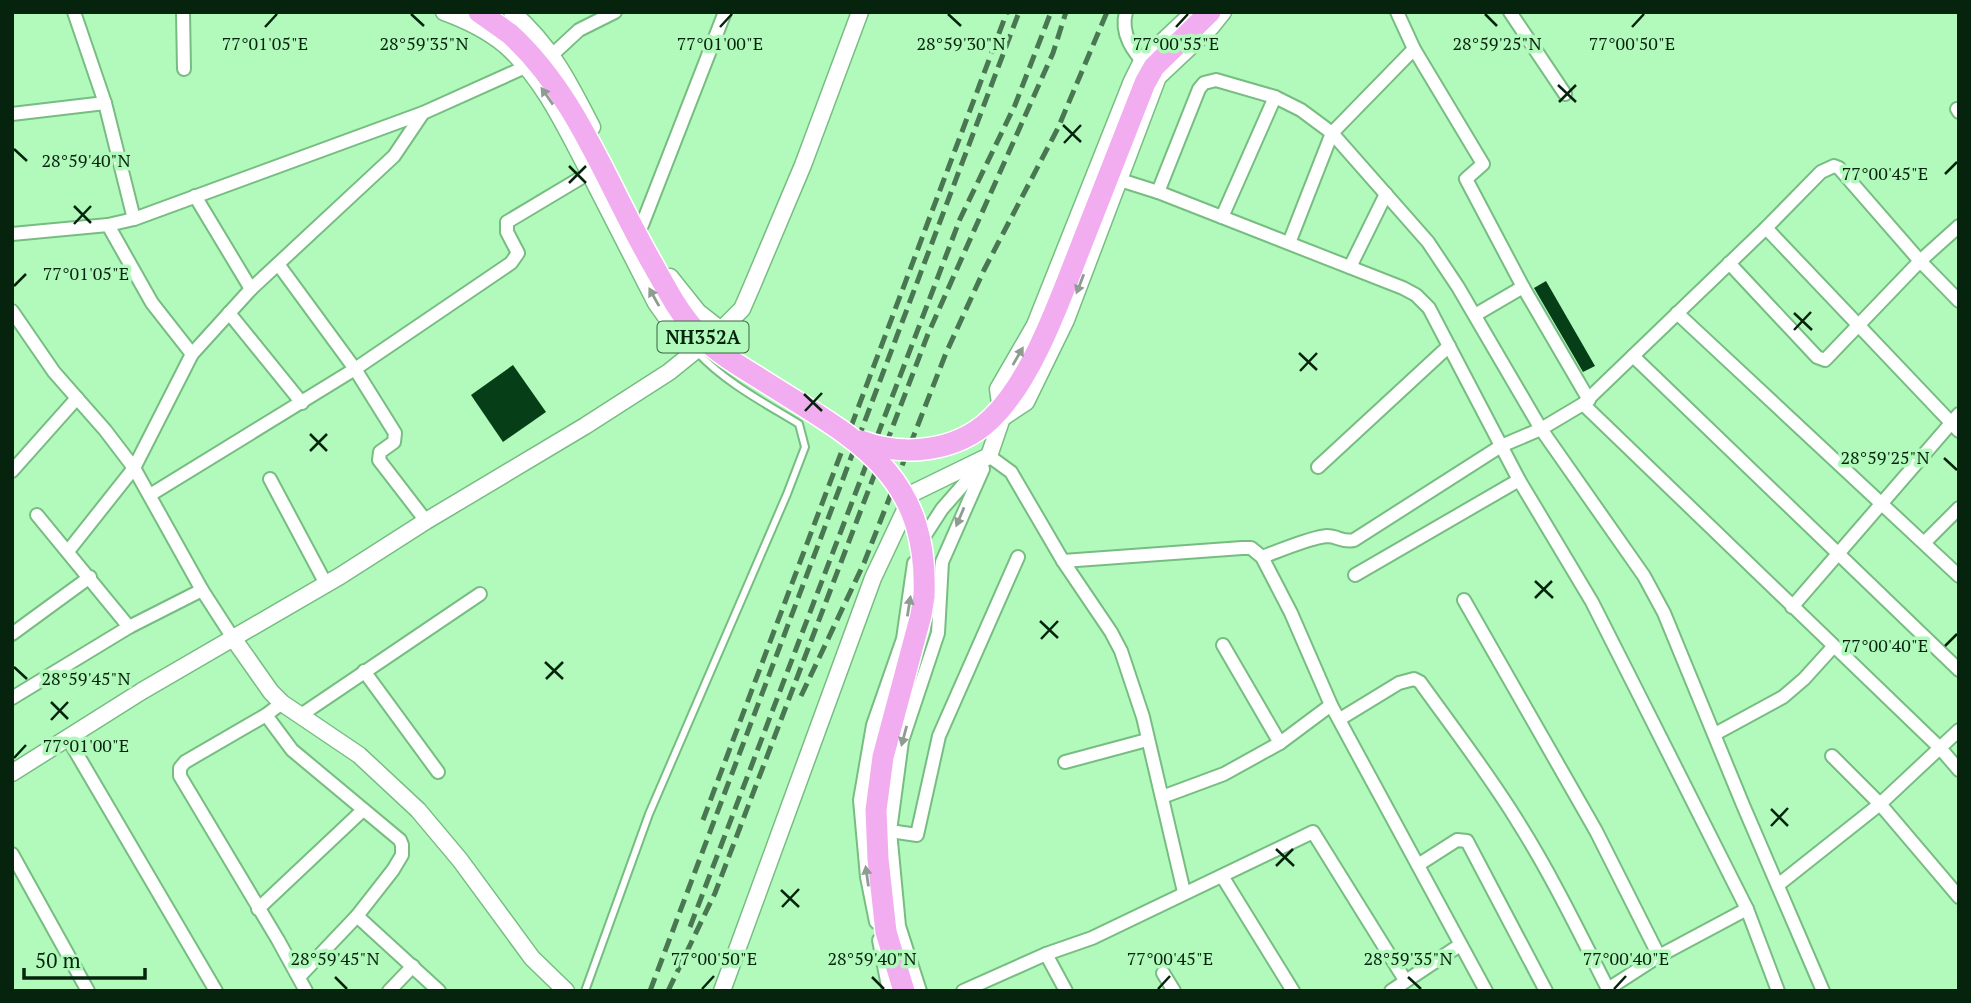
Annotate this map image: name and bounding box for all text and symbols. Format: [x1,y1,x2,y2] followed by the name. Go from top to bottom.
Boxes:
[222,31,308,55] text: 77°01'05"E
[379,31,469,55] text: 28°59'35"N
[677,31,763,55] text: 77°01'00"E
[916,31,1006,55] text: 28°59'30"N
[1133,31,1219,55] text: 77°00'55"E
[1452,31,1542,55] text: 28°59'25"N
[1589,31,1675,55] text: 77°00'50"E
[540,87,554,105] one-way arrow
[41,148,131,172] text: 28°59'40"N
[1842,161,1928,185] text: 77°00'45"E
[43,261,129,285] text: 77°01'05"E
[1074,274,1085,295] one-way arrow
[648,287,660,307] one-way arrow
[658,322,748,352] road number: NH352A
[1012,346,1024,365] one-way arrow
[1840,445,1930,469] text: 28°59'25"N
[955,507,966,528] one-way arrow
[904,595,915,617] one-way arrow
[1842,633,1928,657] text: 77°00'40"E
[41,666,131,690] text: 28°59'45"N
[898,725,909,747] one-way arrow
[43,733,129,757] text: 77°01'00"E
[862,864,873,886] one-way arrow
[24,936,145,980] scale bar
[35,946,81,974] text: 50 m
[290,946,380,970] text: 28°59'45"N
[671,946,757,970] text: 77°00'50"E
[827,946,917,970] text: 28°59'40"N
[1127,946,1213,970] text: 77°00'45"E
[1363,946,1453,970] text: 28°59'35"N
[1583,946,1669,970] text: 77°00'40"E

